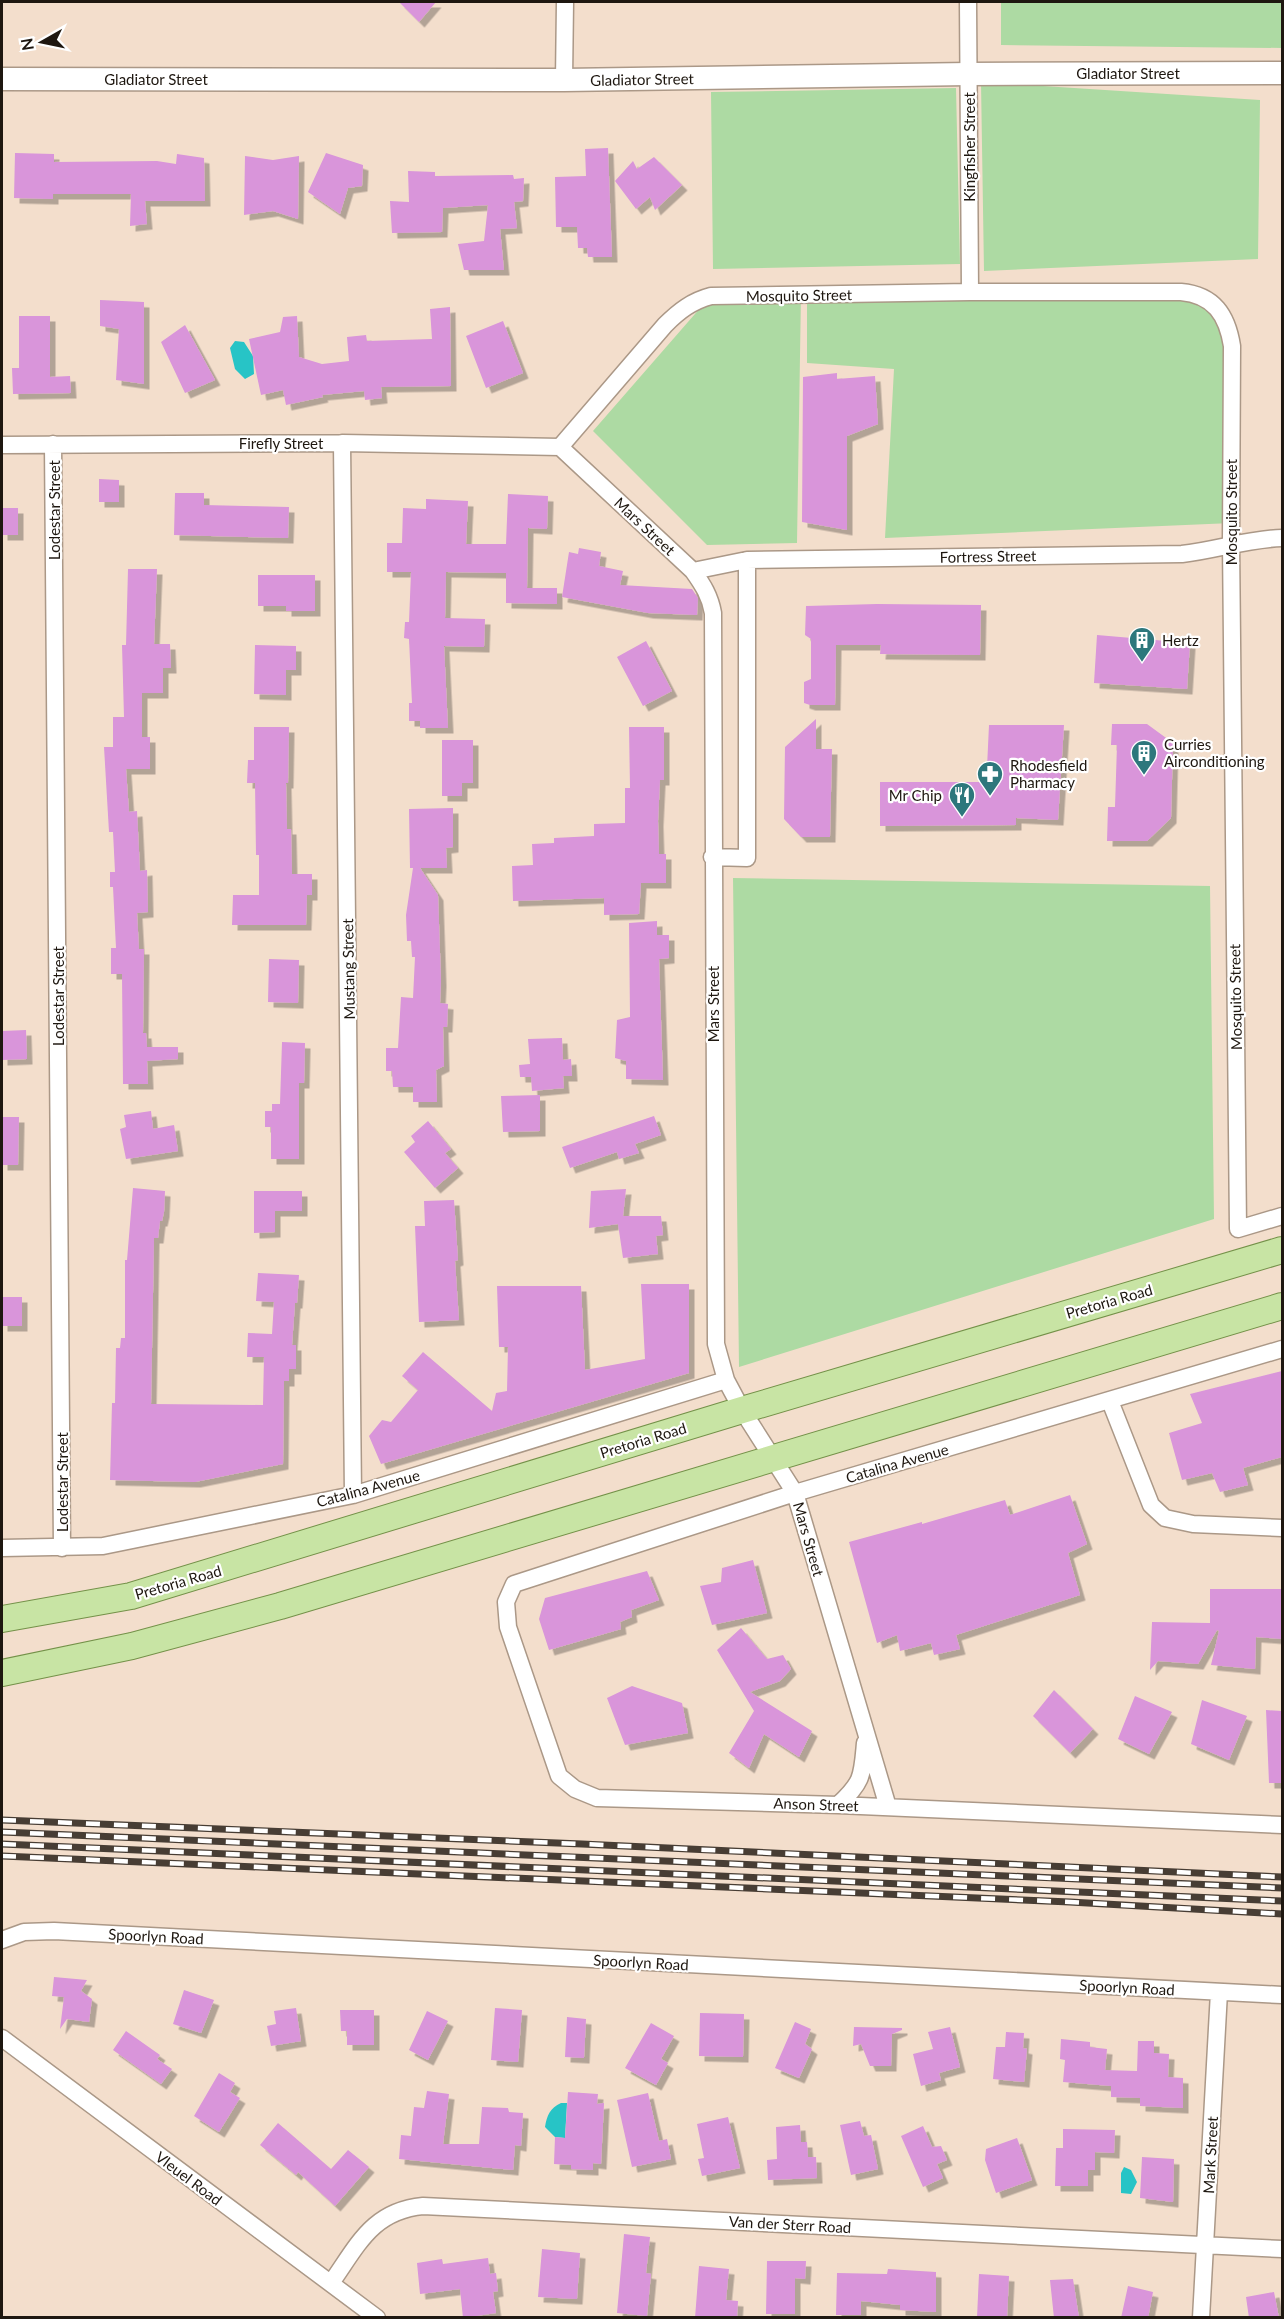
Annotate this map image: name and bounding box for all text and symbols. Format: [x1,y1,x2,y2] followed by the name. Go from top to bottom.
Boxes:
[12,12,72,72] north arrow
[16,37,37,52] text: N
[1076,64,1180,82] street label: Gladiator Street
[590,69,695,89] street label: Gladiator Street
[104,70,208,88] street label: Gladiator Street
[960,92,978,202] street label: Kingfisher Street
[746,285,853,305] street label: Mosquito Street
[239,434,324,452] street label: Firefly Street
[1222,458,1240,565] street label: Mosquito Street
[45,459,63,560] street label: Lodestar Street
[611,493,680,559] street label: Mars Street
[940,546,1037,566] street label: Fortress Street
[1127,625,1157,663] building icon: Hertz
[1162,631,1199,649] place label: Hertz
[1164,735,1265,770] place label: Curries Airconditioning
[1129,738,1159,776] building icon: Curries Airconditioning
[1010,756,1087,791] place label: Rhodesfield Pharmacy
[975,759,1005,797] pharmacy icon: Rhodesfield Pharmacy
[947,780,977,818] restaurant icon: Mr Chip
[889,786,942,804] place label: Mr Chip
[338,918,358,1020] street label: Mustang Street
[1225,943,1245,1050] street label: Mosquito Street
[49,945,67,1046] street label: Lodestar Street
[704,965,722,1042] street label: Mars Street
[1064,1280,1154,1322] street label: Pretoria Road
[598,1418,688,1462] street label: Pretoria Road
[53,1431,71,1532] street label: Lodestar Street
[843,1440,951,1486] street label: Catalina Avenue
[314,1466,422,1510] street label: Catalina Avenue
[790,1500,828,1579] street label: Mars Street
[133,1561,223,1603] street label: Pretoria Road
[773,1794,860,1815] street label: Anson Street
[108,1925,204,1947] street label: Spoorlyn Road
[593,1951,689,1973] street label: Spoorlyn Road
[1079,1976,1175,1998] street label: Spoorlyn Road
[1199,2115,1221,2194] street label: Mark Street
[152,2147,226,2209] street label: Vleuel Road
[728,2212,852,2236] street label: Van der Sterr Road

